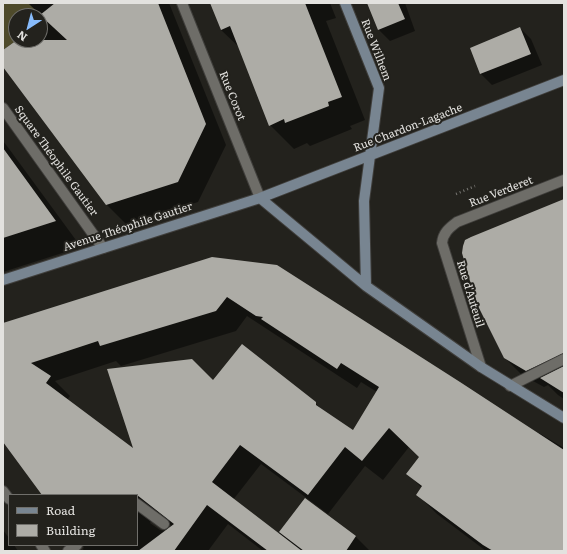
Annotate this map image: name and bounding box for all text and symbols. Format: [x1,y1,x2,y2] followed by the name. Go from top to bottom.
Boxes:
[8,8,48,48] north arrow
[358,17,394,83] street label: Rue Wilhem
[13,28,30,46] text: N
[216,69,248,123] street label: Rue Corot
[352,101,464,155] street label: Rue Chardon-Lagache
[12,103,100,219] street label: Square Théophile Gautier
[467,174,535,210] street label: Rue Verderet
[62,200,194,254] street label: Avenue Théophile Gautier
[454,259,486,329] street label: Rue d'Auteuil
[8,494,138,546] legend
[46,501,75,519] text: Road
[46,521,95,539] text: Building

